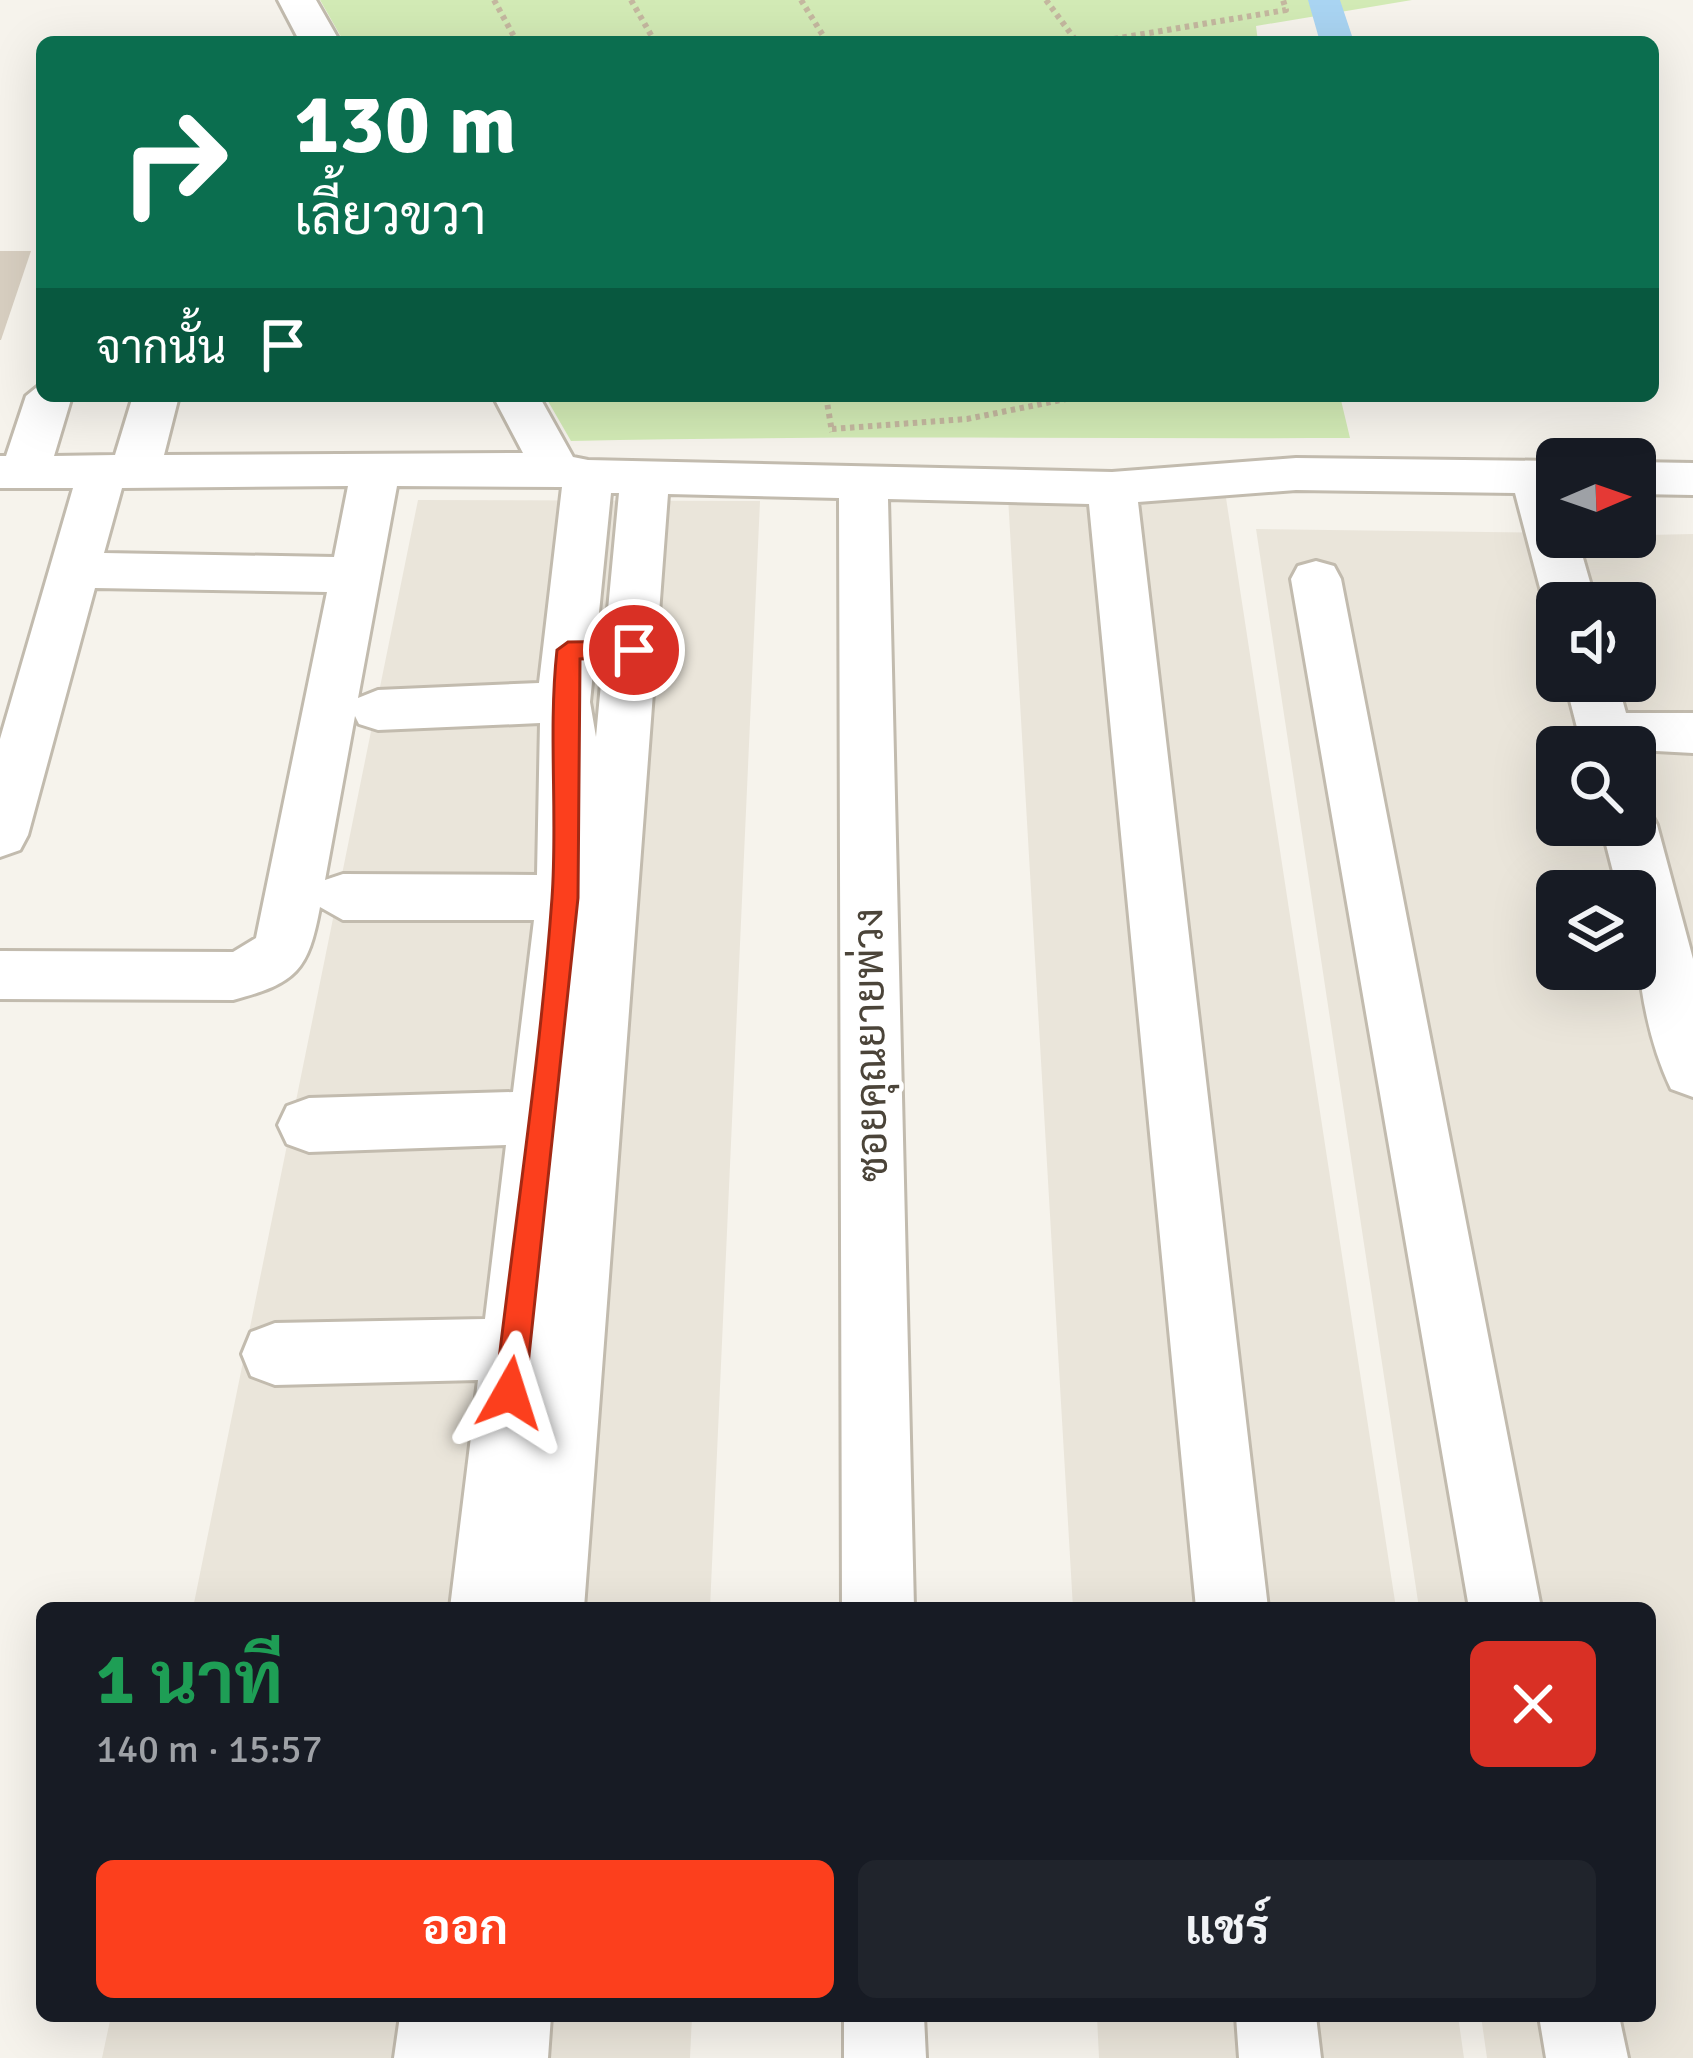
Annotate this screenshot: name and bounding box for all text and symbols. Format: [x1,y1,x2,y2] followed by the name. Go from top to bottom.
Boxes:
[294,73,516,177] text: 130 m
[96,84,252,240] icon: right
[294,183,487,250] text: เลี้ยวขวา
[250,312,316,378] icon: arrive
[96,321,226,376] text: จากนั้น
[1536,438,1656,558] north arrow
[1536,438,1656,990] map controls
[1536,582,1656,702] button: sound
[583,599,685,701] pin
[601,617,667,683] icon: arrive
[1536,726,1656,846] button: search
[1536,870,1656,990] button: layers
[843,908,902,1182] street label: ซอยคุณยายพ่วง
[447,1330,573,1456] position arrow
[96,1635,283,1724] text: 1 นาที
[1470,1641,1596,1767] button: close
[96,1725,323,1773] text: 140 m · 15:57
[96,1860,834,1998] button: ออก
[858,1860,1596,1998] button: แชร์

